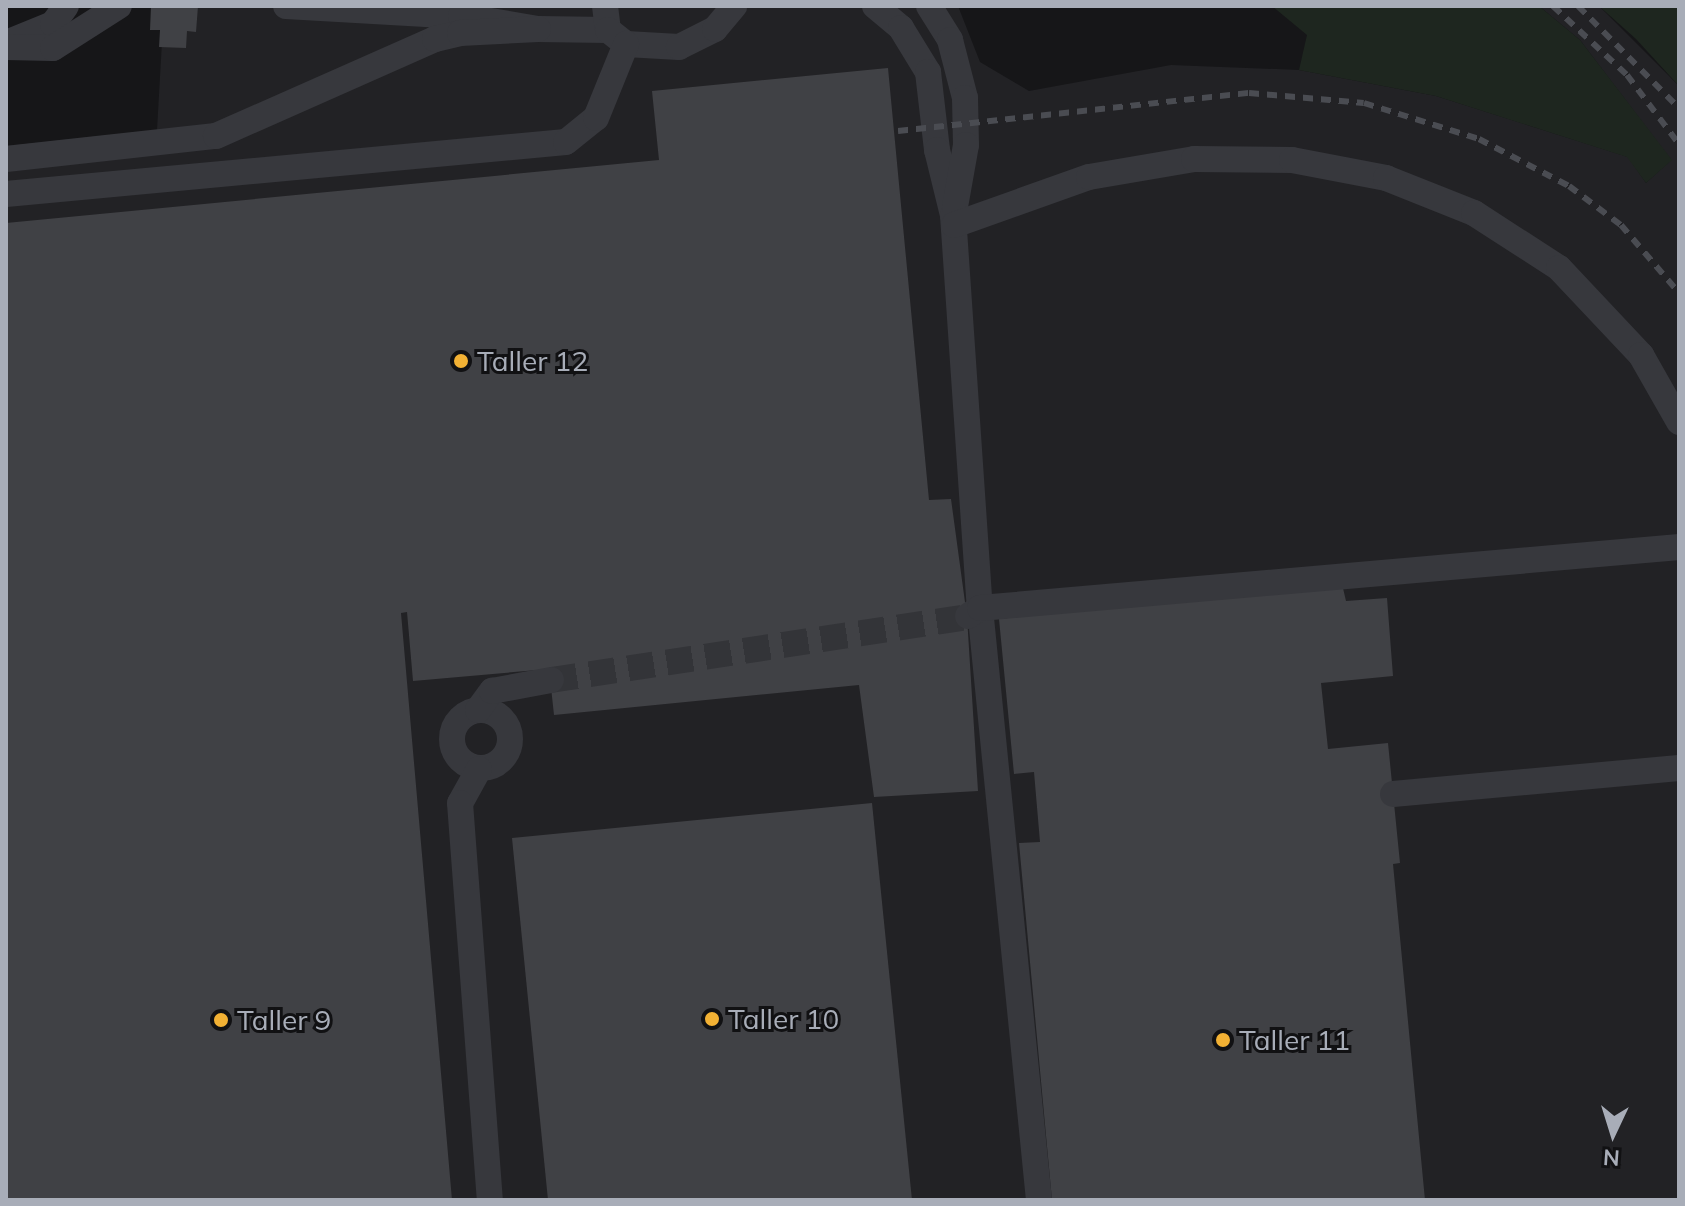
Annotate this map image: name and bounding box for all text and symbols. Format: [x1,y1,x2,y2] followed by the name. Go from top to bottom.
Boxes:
[477,344,588,378] place label: Taller 12
[452,352,470,370] marker: Taller 12
[728,1002,839,1036] place label: Taller 10
[237,1003,331,1037] place label: Taller 9
[703,1010,721,1028] marker: Taller 10
[212,1011,230,1029] marker: Taller 9
[1239,1023,1350,1057] place label: Taller 11
[1214,1031,1232,1049] marker: Taller 11
[1573,1094,1653,1174] north arrow
[1602,1143,1621,1172] text: N

